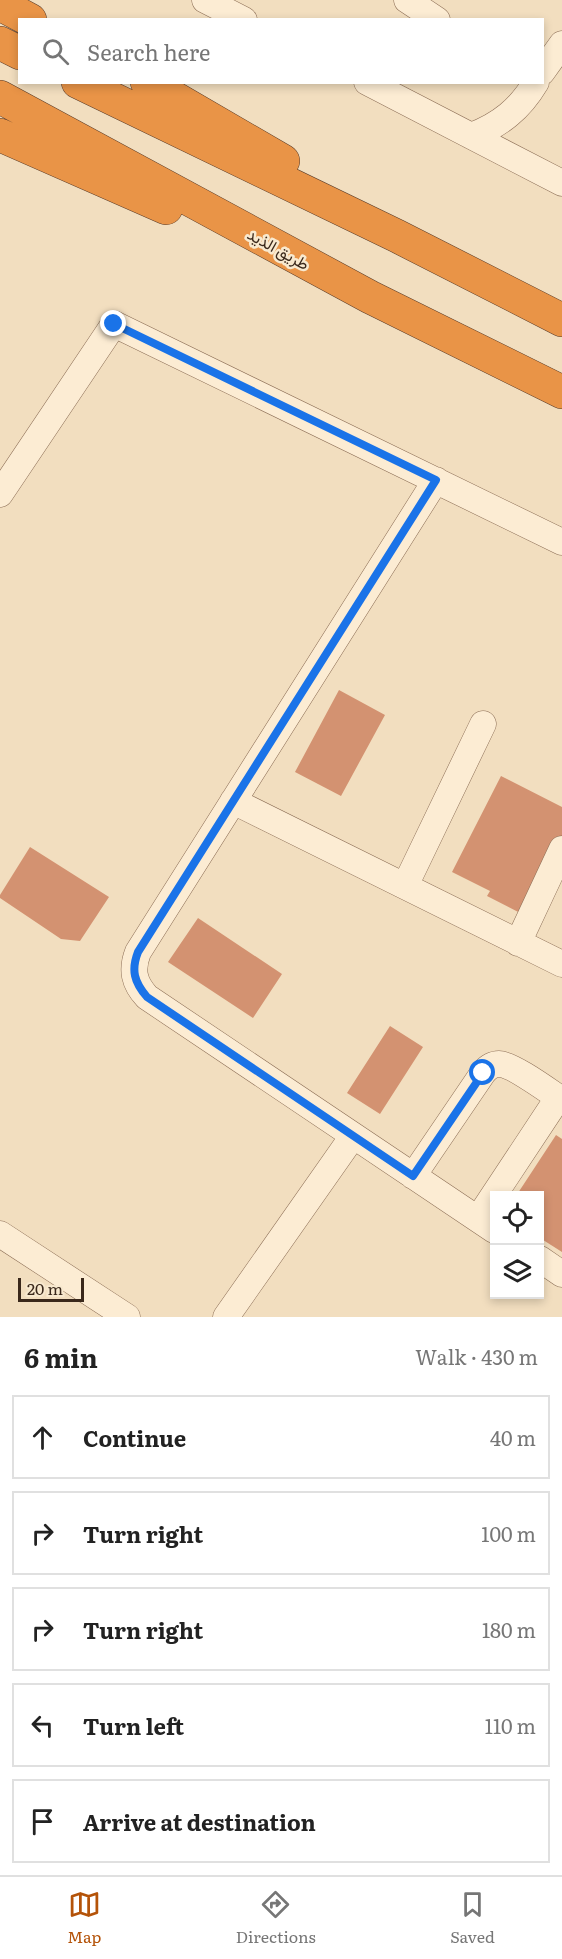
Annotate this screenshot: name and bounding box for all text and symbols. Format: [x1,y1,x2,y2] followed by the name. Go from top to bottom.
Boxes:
[18,18,544,84] search box
[39,35,72,68] icon: search
[87,35,210,68] text: Search here
[244,221,314,275] street label: طريق الذيد
[100,310,126,336] route end
[469,1059,495,1085] route start
[490,1191,544,1299] map controls
[490,1191,544,1245] button: locate
[490,1245,544,1299] button: layers
[18,1275,84,1302] scale bar
[27,1276,63,1300] text: 20 m
[24,1337,98,1376] text: 6 min
[415,1341,538,1371] text: Walk · 430 m
[26,1421,59,1454] icon: ahead
[83,1421,186,1454] text: Continue
[490,1422,536,1452] text: 40 m
[26,1517,59,1550] icon: right
[83,1517,203,1550] text: Turn right
[481,1518,536,1548] text: 100 m
[26,1613,59,1646] icon: right
[83,1613,203,1646] text: Turn right
[482,1614,536,1644] text: 180 m
[26,1709,59,1742] icon: left
[83,1709,184,1742] text: Turn left
[485,1710,536,1740] text: 110 m
[26,1805,59,1838] icon: arrive
[83,1805,316,1838] text: Arrive at destination
[67,1888,101,1948] tab: Map
[236,1888,316,1948] tab: Directions
[450,1888,495,1948] tab: Saved

